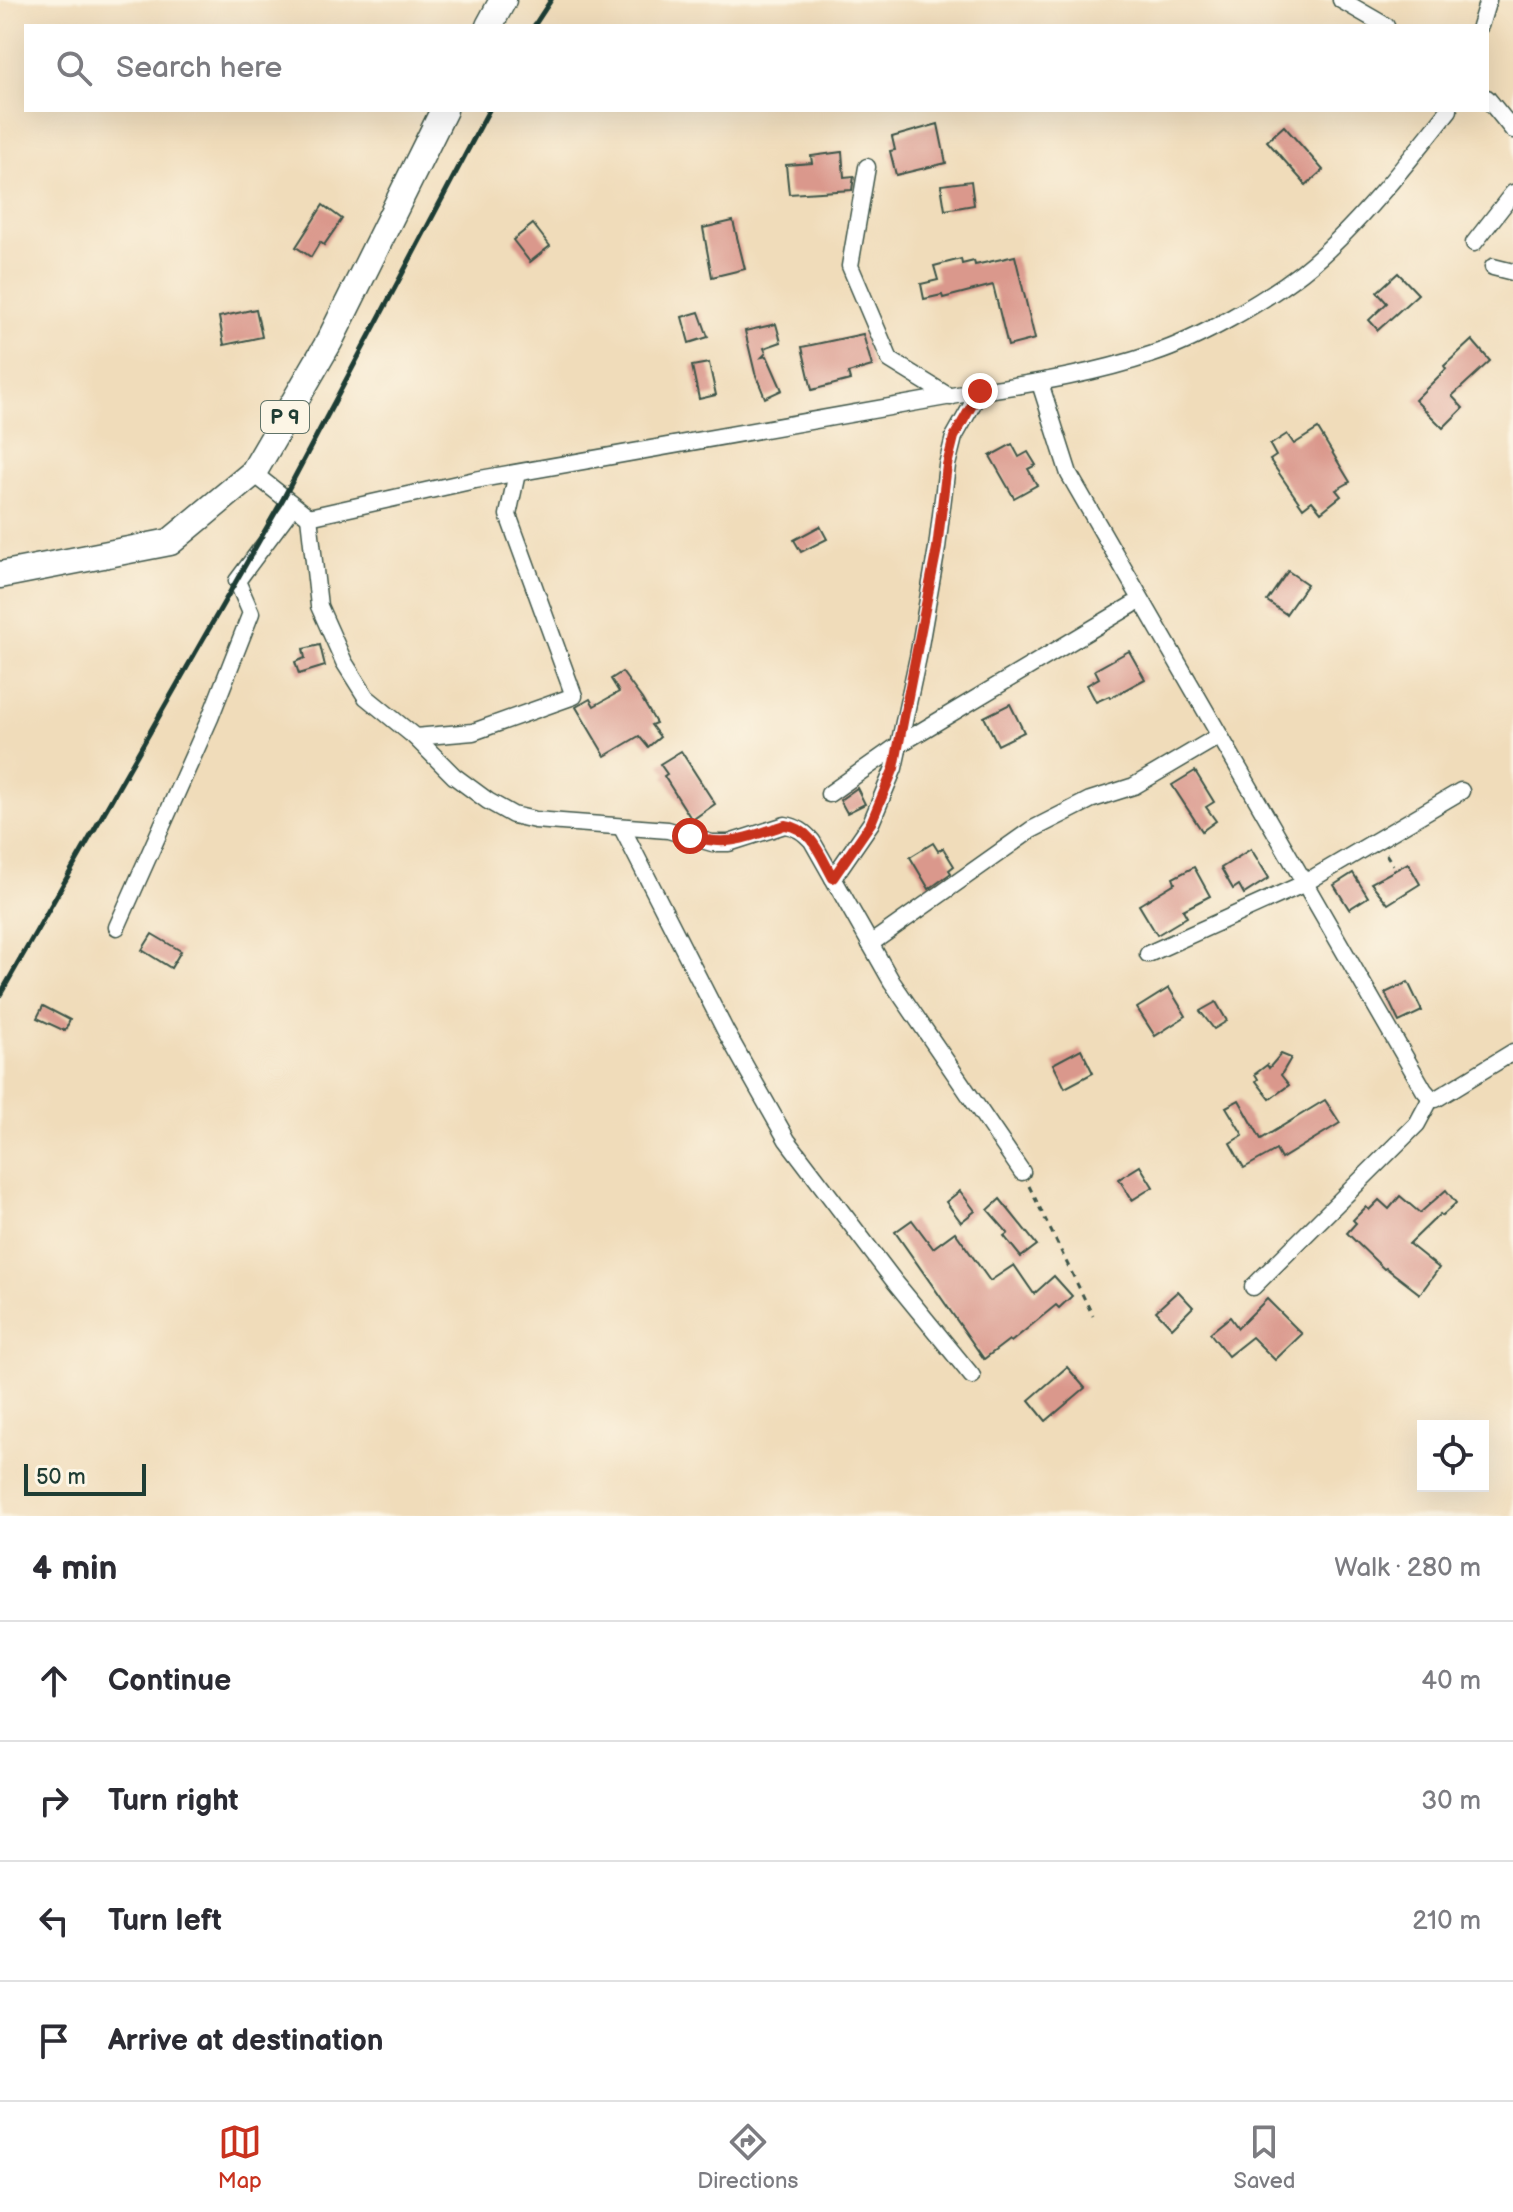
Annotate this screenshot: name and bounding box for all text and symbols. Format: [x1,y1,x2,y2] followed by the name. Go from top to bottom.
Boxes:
[24,24,1489,112] search box
[52,46,96,90] icon: search
[116,50,282,86] text: Search here
[962,373,998,409] route end
[261,401,309,433] road number: P 9
[672,818,708,854] route start
[1417,1420,1489,1492] map controls
[1417,1420,1489,1492] button: locate
[24,1460,146,1496] scale bar
[36,1464,86,1491] text: 50 m
[32,1548,118,1589] text: 4 min
[1334,1553,1481,1584] text: Walk · 280 m
[32,1659,76,1703] icon: ahead
[108,1663,231,1699] text: Continue
[1421,1666,1481,1697] text: 40 m
[32,1779,76,1823] icon: right
[108,1783,239,1819] text: Turn right
[1421,1786,1481,1817] text: 30 m
[32,1899,76,1943] icon: left
[108,1903,222,1939] text: Turn left
[1412,1906,1481,1937] text: 210 m
[32,2019,76,2063] icon: arrive
[108,2023,384,2059] text: Arrive at destination
[218,2120,262,2195] tab: Map
[697,2120,798,2195] tab: Directions
[1234,2120,1295,2195] tab: Saved

